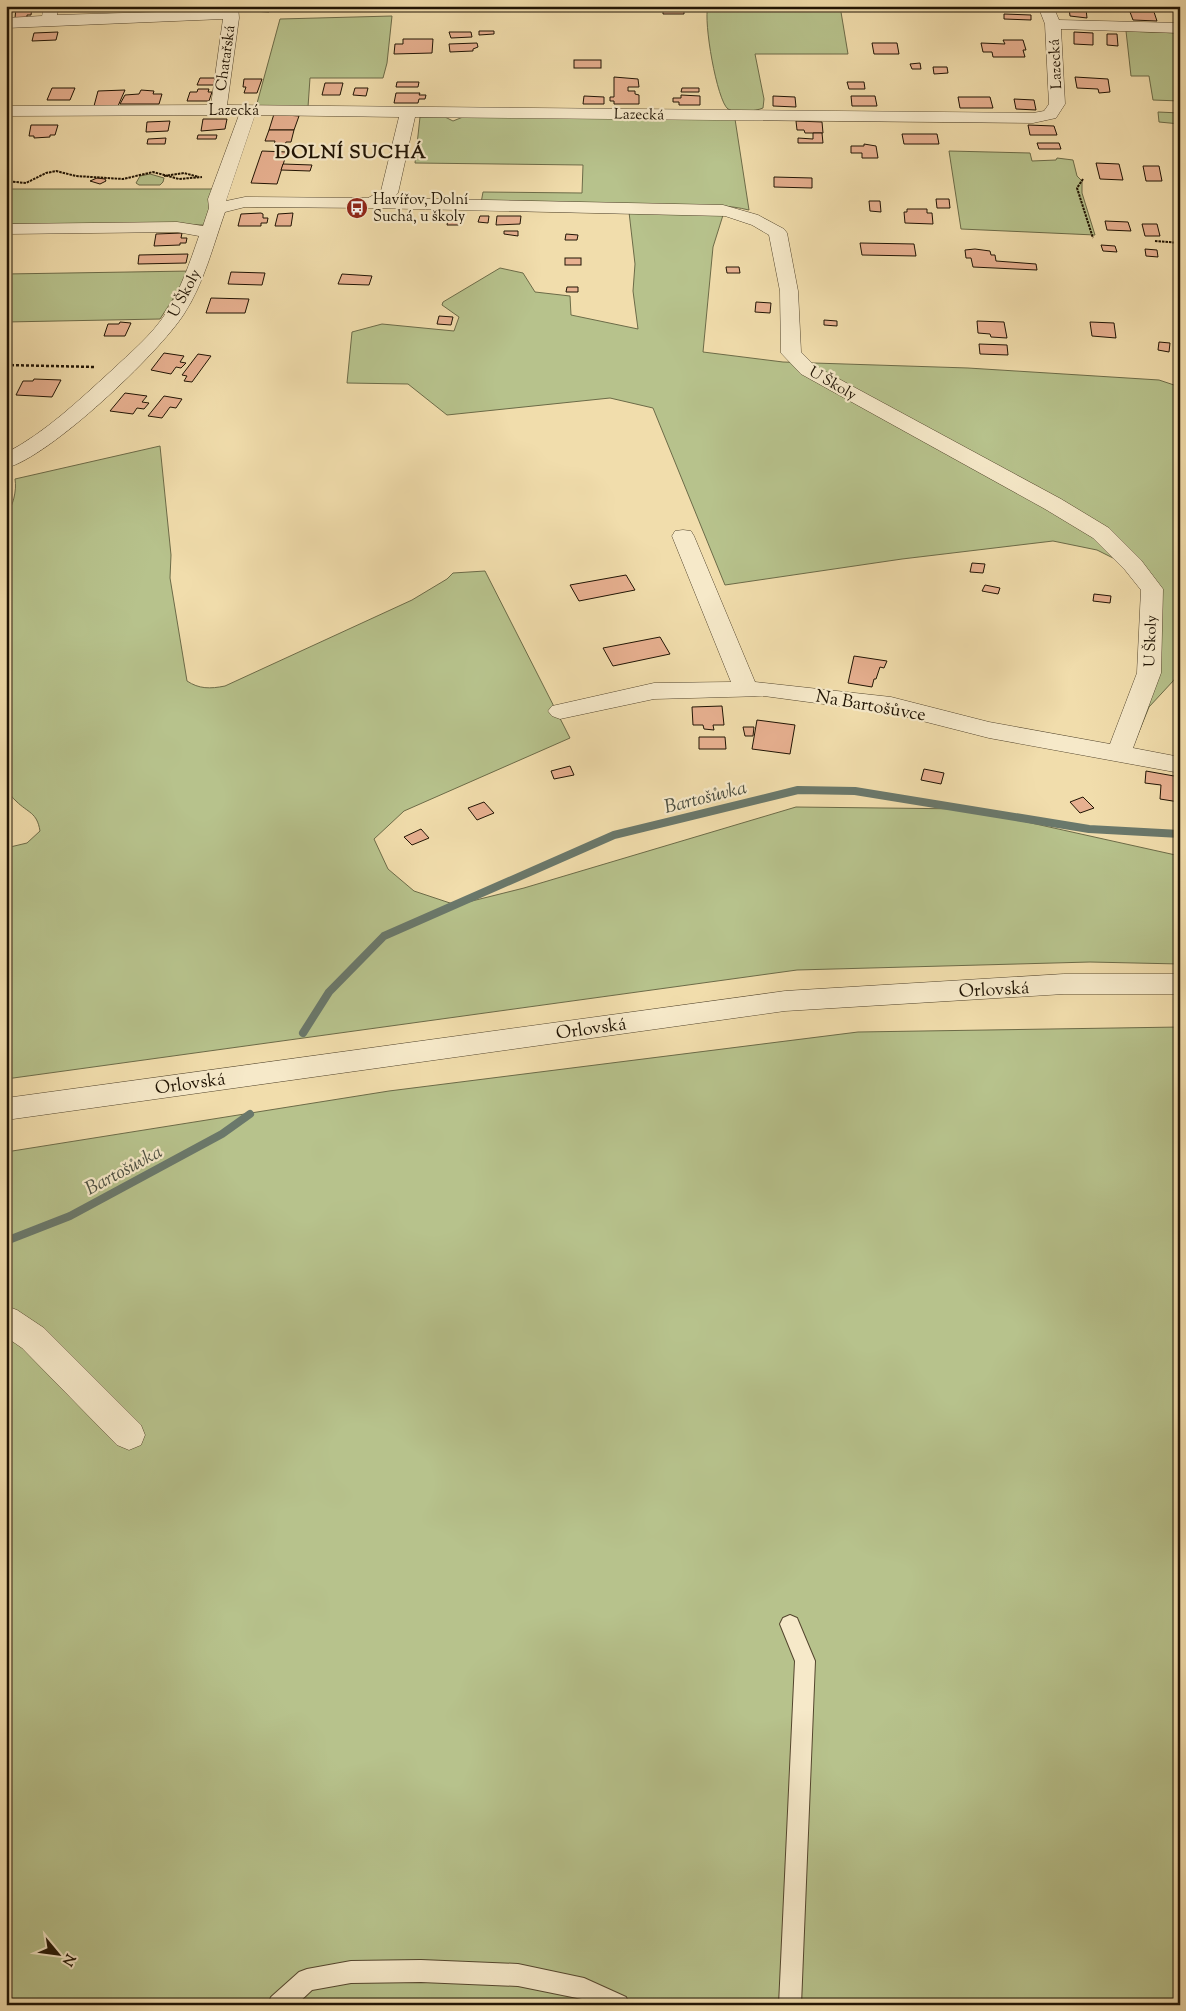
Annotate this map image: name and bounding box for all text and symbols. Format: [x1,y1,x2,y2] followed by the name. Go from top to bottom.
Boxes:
[211,24,241,92] street label: Chatařská
[1045,38,1068,90] street label: Lazecká
[209,101,259,122] street label: Lazecká
[614,105,664,126] street label: Lazecká
[275,140,427,167] district label: DOLNÍ SUCHÁ
[373,190,468,228] place label: Havířov, Dolní Suchá, u školy
[345,196,369,220] bus stop icon: Havířov, Dolní Suchá, u školy
[163,265,207,322] street label: U Školy
[804,361,861,407] street label: U Školy
[1139,614,1163,667] street label: U Školy
[814,684,928,729] street label: Na Bartošůvce
[662,775,750,822] water label: Bartošůvka
[958,976,1030,1006] street label: Orlovská
[554,1012,628,1048] street label: Orlovská
[153,1067,227,1103] street label: Orlovská
[81,1139,168,1203] water label: Bartošůvka
[32,1928,82,1978] north arrow
[56,1950,79,1969] text: N

